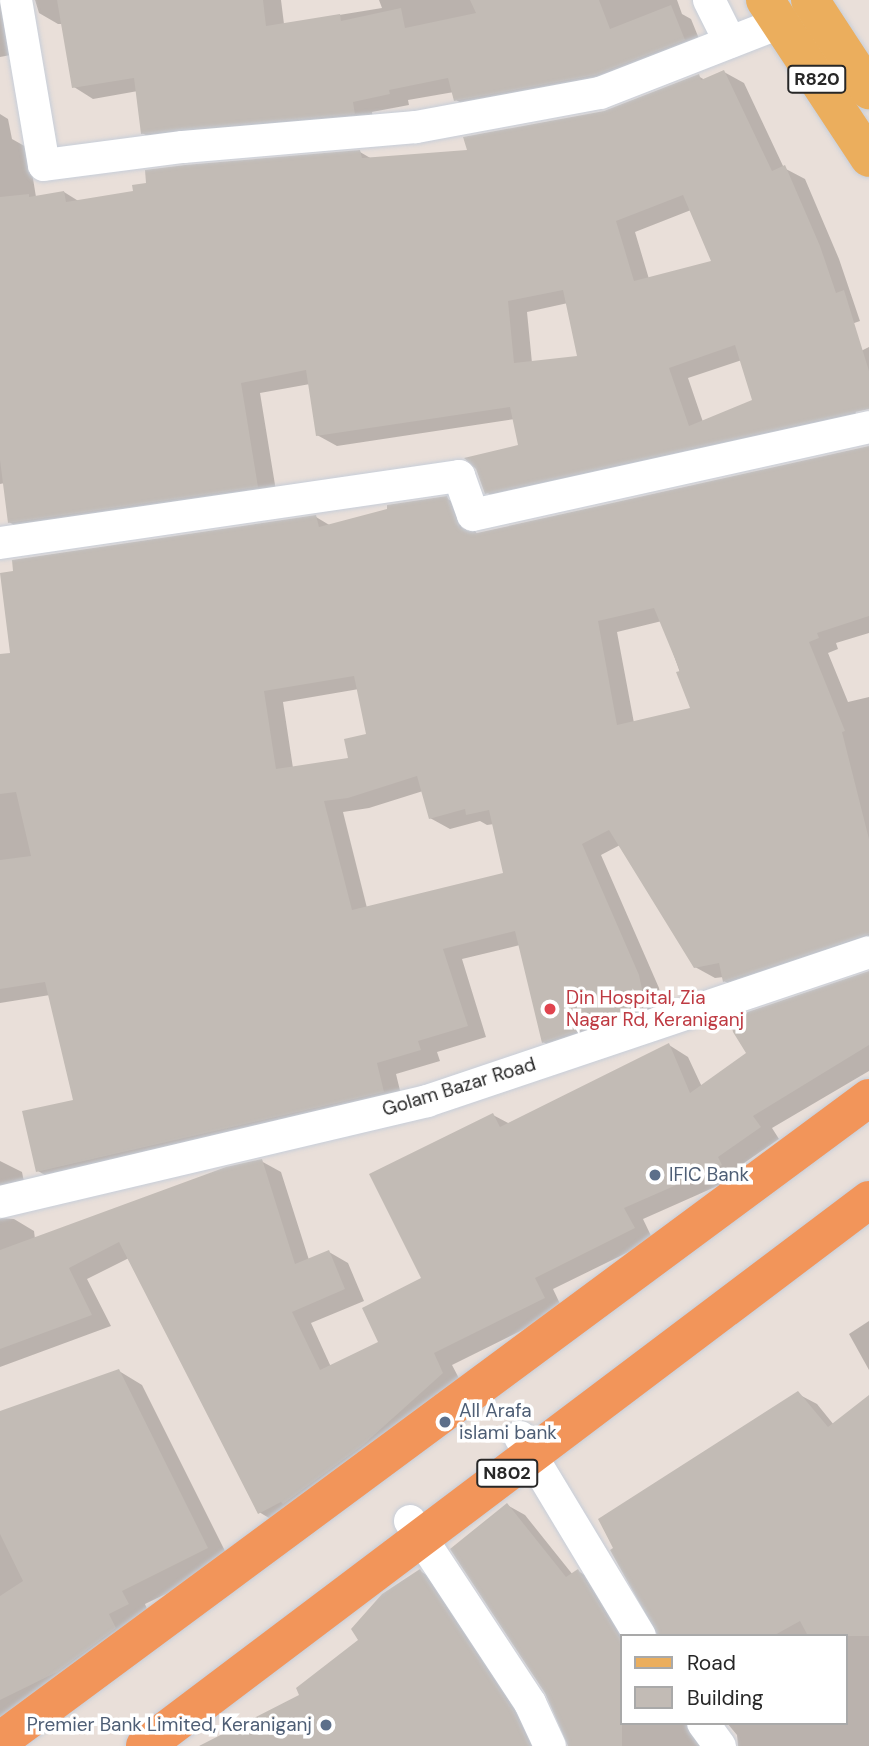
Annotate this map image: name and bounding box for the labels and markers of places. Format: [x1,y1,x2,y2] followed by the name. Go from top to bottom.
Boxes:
[566,987,744,1031] place label: Din Hospital, Zia Nagar Rd, Keraniganj
[540,999,560,1019] marker: Din Hospital, Zia Nagar Rd, Keraniganj
[669,1164,749,1186] place label: IFIC Bank
[647,1167,663,1183] marker: IFIC Bank
[459,1400,557,1444] place label: All Arafa islami bank
[437,1414,453,1430] marker: All Arafa islami bank
[27,1714,312,1736] place label: Premier Bank Limited, Keraniganj
[318,1717,334,1733] marker: Premier Bank Limited, Keraniganj

